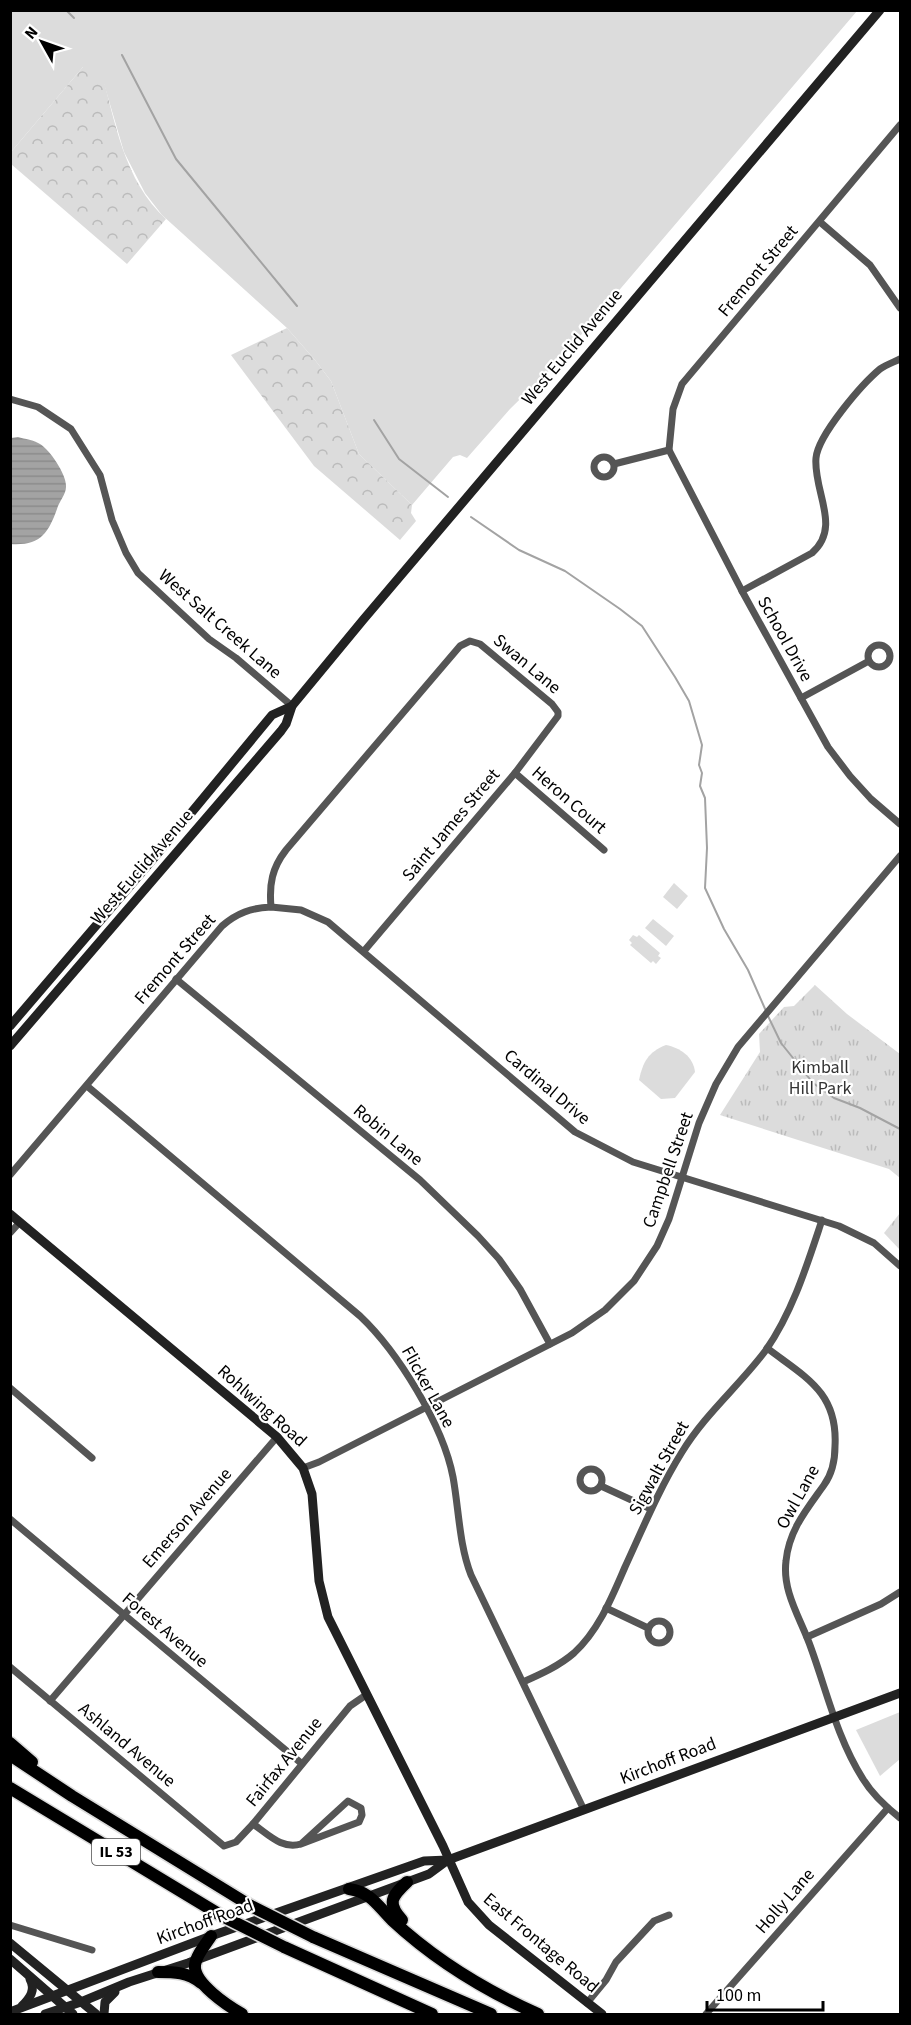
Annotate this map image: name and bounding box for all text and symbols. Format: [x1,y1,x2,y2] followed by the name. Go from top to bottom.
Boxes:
[12,12,72,72] north arrow
[19,22,43,44] text: N
[712,220,804,322] street label: Fremont Street
[516,283,628,411] street label: West Euclid Avenue
[153,563,287,685] street label: West Salt Creek Lane
[751,592,819,686] street label: School Drive
[488,628,566,700] street label: Swan Lane
[526,760,612,840] street label: Heron Court
[396,763,506,887] street label: Saint James Street
[85,804,199,930] street label: West Euclid Avenue
[129,908,221,1010] street label: Fremont Street
[498,1043,596,1131] street label: Cardinal Drive
[789,1055,851,1101] park label: Kimball Hill Park
[348,1098,428,1172] street label: Robin Lane
[636,1109,700,1231] street label: Campbell Street
[395,1342,461,1433] street label: Flicker Lane
[212,1359,312,1453] street label: Rohlwing Road
[623,1416,695,1520] street label: Sigwalt Street
[770,1460,826,1534] street label: Owl Lane
[136,1462,238,1574] street label: Emerson Avenue
[116,1586,214,1674] street label: Forest Avenue
[73,1697,181,1793] street label: Ashland Avenue
[240,1712,328,1812] street label: Fairfax Avenue
[616,1731,720,1791] street label: Kirchoff Road
[92,1839,140,1865] road number: IL 53
[750,1863,820,1939] street label: Holly Lane
[478,1887,604,1999] street label: East Frontage Road
[153,1893,257,1951] street label: Kirchoff Road
[707,1974,822,2012] scale bar
[716,1983,761,2008] text: 100 m

